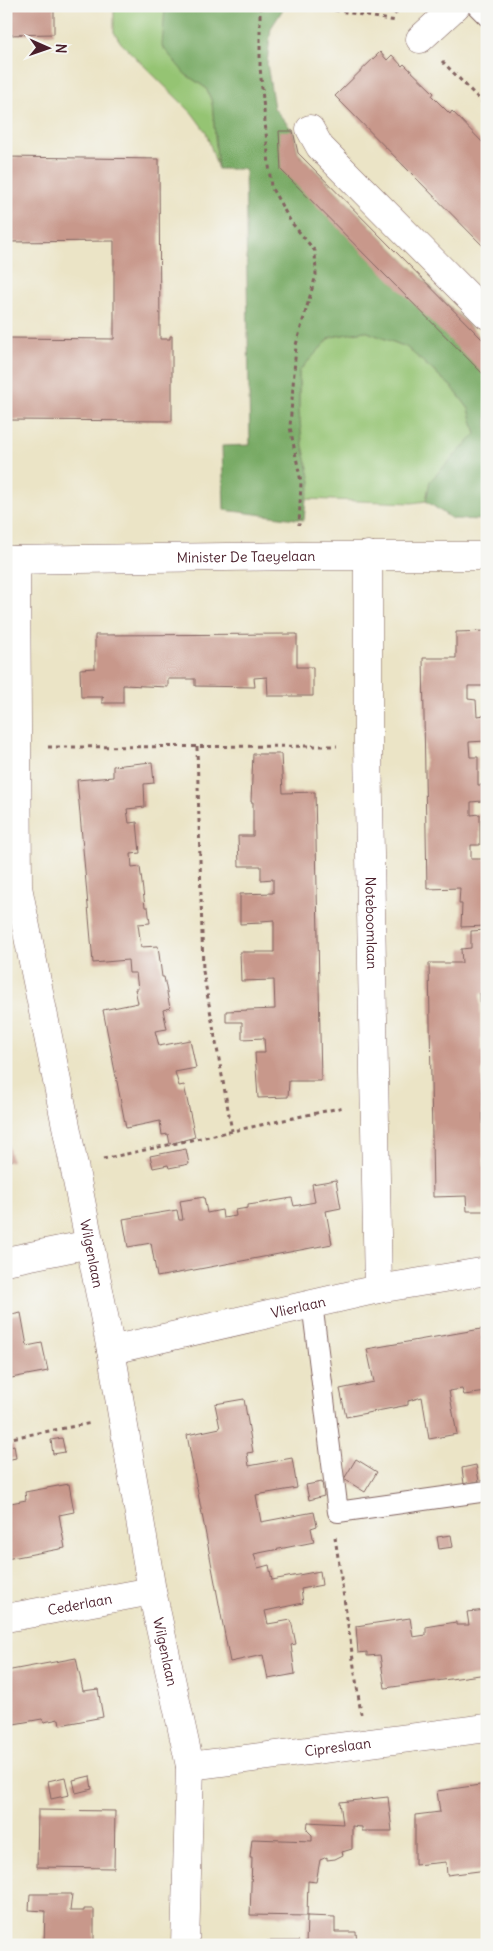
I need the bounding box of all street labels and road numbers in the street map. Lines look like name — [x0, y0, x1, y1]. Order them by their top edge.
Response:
street label: Minister De Taeyelaan — [177, 547, 315, 567]
street label: Noteboomlaan — [361, 877, 381, 969]
street label: Wilgenlaan — [76, 1218, 107, 1290]
street label: Vlierlaan — [269, 1292, 327, 1322]
street label: Cederlaan — [46, 1590, 113, 1619]
street label: Wilgenlaan — [149, 1616, 181, 1688]
street label: Cipreslaan — [304, 1734, 372, 1760]

